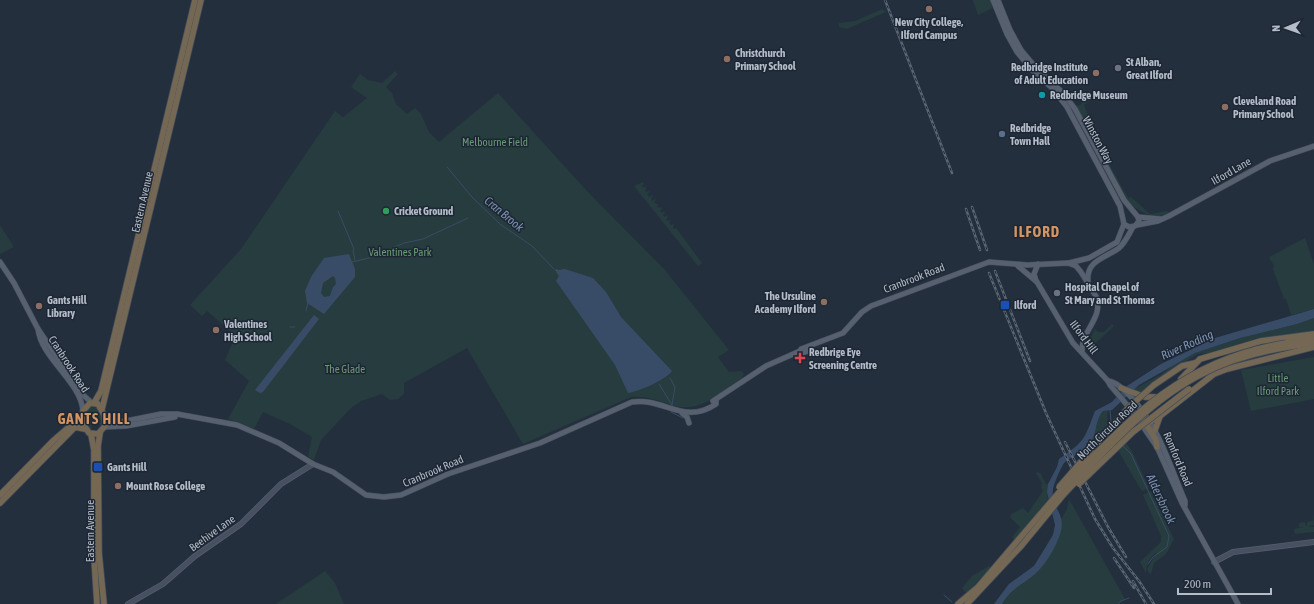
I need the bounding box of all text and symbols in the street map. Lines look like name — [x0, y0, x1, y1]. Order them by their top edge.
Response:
marker: New City College, Ilford Campus — [924, 4, 934, 14]
north arrow — [1266, 8, 1306, 48]
place label: New City College, Ilford Campus — [895, 16, 963, 41]
text: N — [1270, 25, 1282, 32]
place label: Christchurch Primary School — [735, 47, 797, 72]
marker: Christchurch Primary School — [722, 54, 732, 64]
place label: St Alban, Great Ilford — [1126, 56, 1172, 81]
place label: Redbridge Institute of Adult Education — [1011, 61, 1088, 86]
marker: St Alban, Great Ilford — [1113, 63, 1123, 73]
marker: Redbridge Institute of Adult Education — [1091, 68, 1101, 78]
place label: Redbridge Museum — [1050, 89, 1128, 101]
marker: Redbridge Museum — [1037, 90, 1047, 100]
place label: Cleveland Road Primary School — [1233, 95, 1296, 120]
marker: Cleveland Road Primary School — [1220, 102, 1230, 112]
street label: Winston Way — [1080, 114, 1116, 166]
place label: Redbridge Town Hall — [1010, 122, 1051, 147]
marker: Redbridge Town Hall — [997, 129, 1007, 139]
park label: Melbourne Field — [462, 136, 528, 148]
street label: Ilford Lane — [1209, 155, 1253, 187]
street label: Eastern Avenue — [129, 170, 155, 234]
water label: Cran Brook — [481, 194, 527, 235]
place label: Cricket Ground — [394, 205, 453, 217]
marker: Cricket Ground — [381, 206, 391, 216]
district label: ILFORD — [1014, 223, 1060, 240]
park label: Valentines Park — [368, 246, 432, 258]
street label: Cranbrook Road — [882, 261, 946, 295]
place label: Hospital Chapel of St Mary and St Thomas — [1065, 281, 1155, 306]
marker: Hospital Chapel of St Mary and St Thomas — [1052, 288, 1062, 298]
place label: The Ursuline Academy Ilford — [754, 290, 816, 315]
place label: Gants Hill Library — [47, 294, 88, 319]
marker: The Ursuline Academy Ilford — [819, 297, 829, 307]
marker: Ilford — [999, 299, 1011, 311]
place label: Ilford — [1014, 299, 1036, 311]
marker: Gants Hill Library — [34, 301, 44, 311]
place label: Valentines High School — [223, 318, 273, 343]
street label: Ilford Hill — [1068, 318, 1100, 356]
marker: Valentines High School — [211, 325, 221, 335]
water label: River Roding — [1159, 327, 1216, 363]
street label: Cranbrook Road — [46, 334, 92, 394]
place label: Redbrige Eye Screening Centre — [809, 346, 877, 371]
marker: Redbrige Eye Screening Centre — [794, 352, 806, 364]
park label: The Glade — [325, 363, 365, 375]
park label: Little Ilford Park — [1257, 372, 1299, 397]
street label: North Circular Road — [1075, 398, 1139, 462]
district label: GANTS HILL — [57, 410, 131, 427]
street label: Romford Road — [1161, 430, 1195, 488]
street label: Cranbrook Road — [401, 453, 465, 489]
marker: Gants Hill — [92, 461, 104, 473]
place label: Gants Hill — [107, 461, 148, 473]
water label: Aldersbrook — [1143, 471, 1179, 527]
place label: Mount Rose College — [126, 480, 205, 492]
marker: Mount Rose College — [113, 481, 123, 491]
street label: Eastern Avenue — [84, 500, 96, 562]
street label: Beehive Lane — [187, 512, 237, 554]
scale bar — [1178, 570, 1271, 596]
text: 200 m — [1184, 577, 1211, 591]

